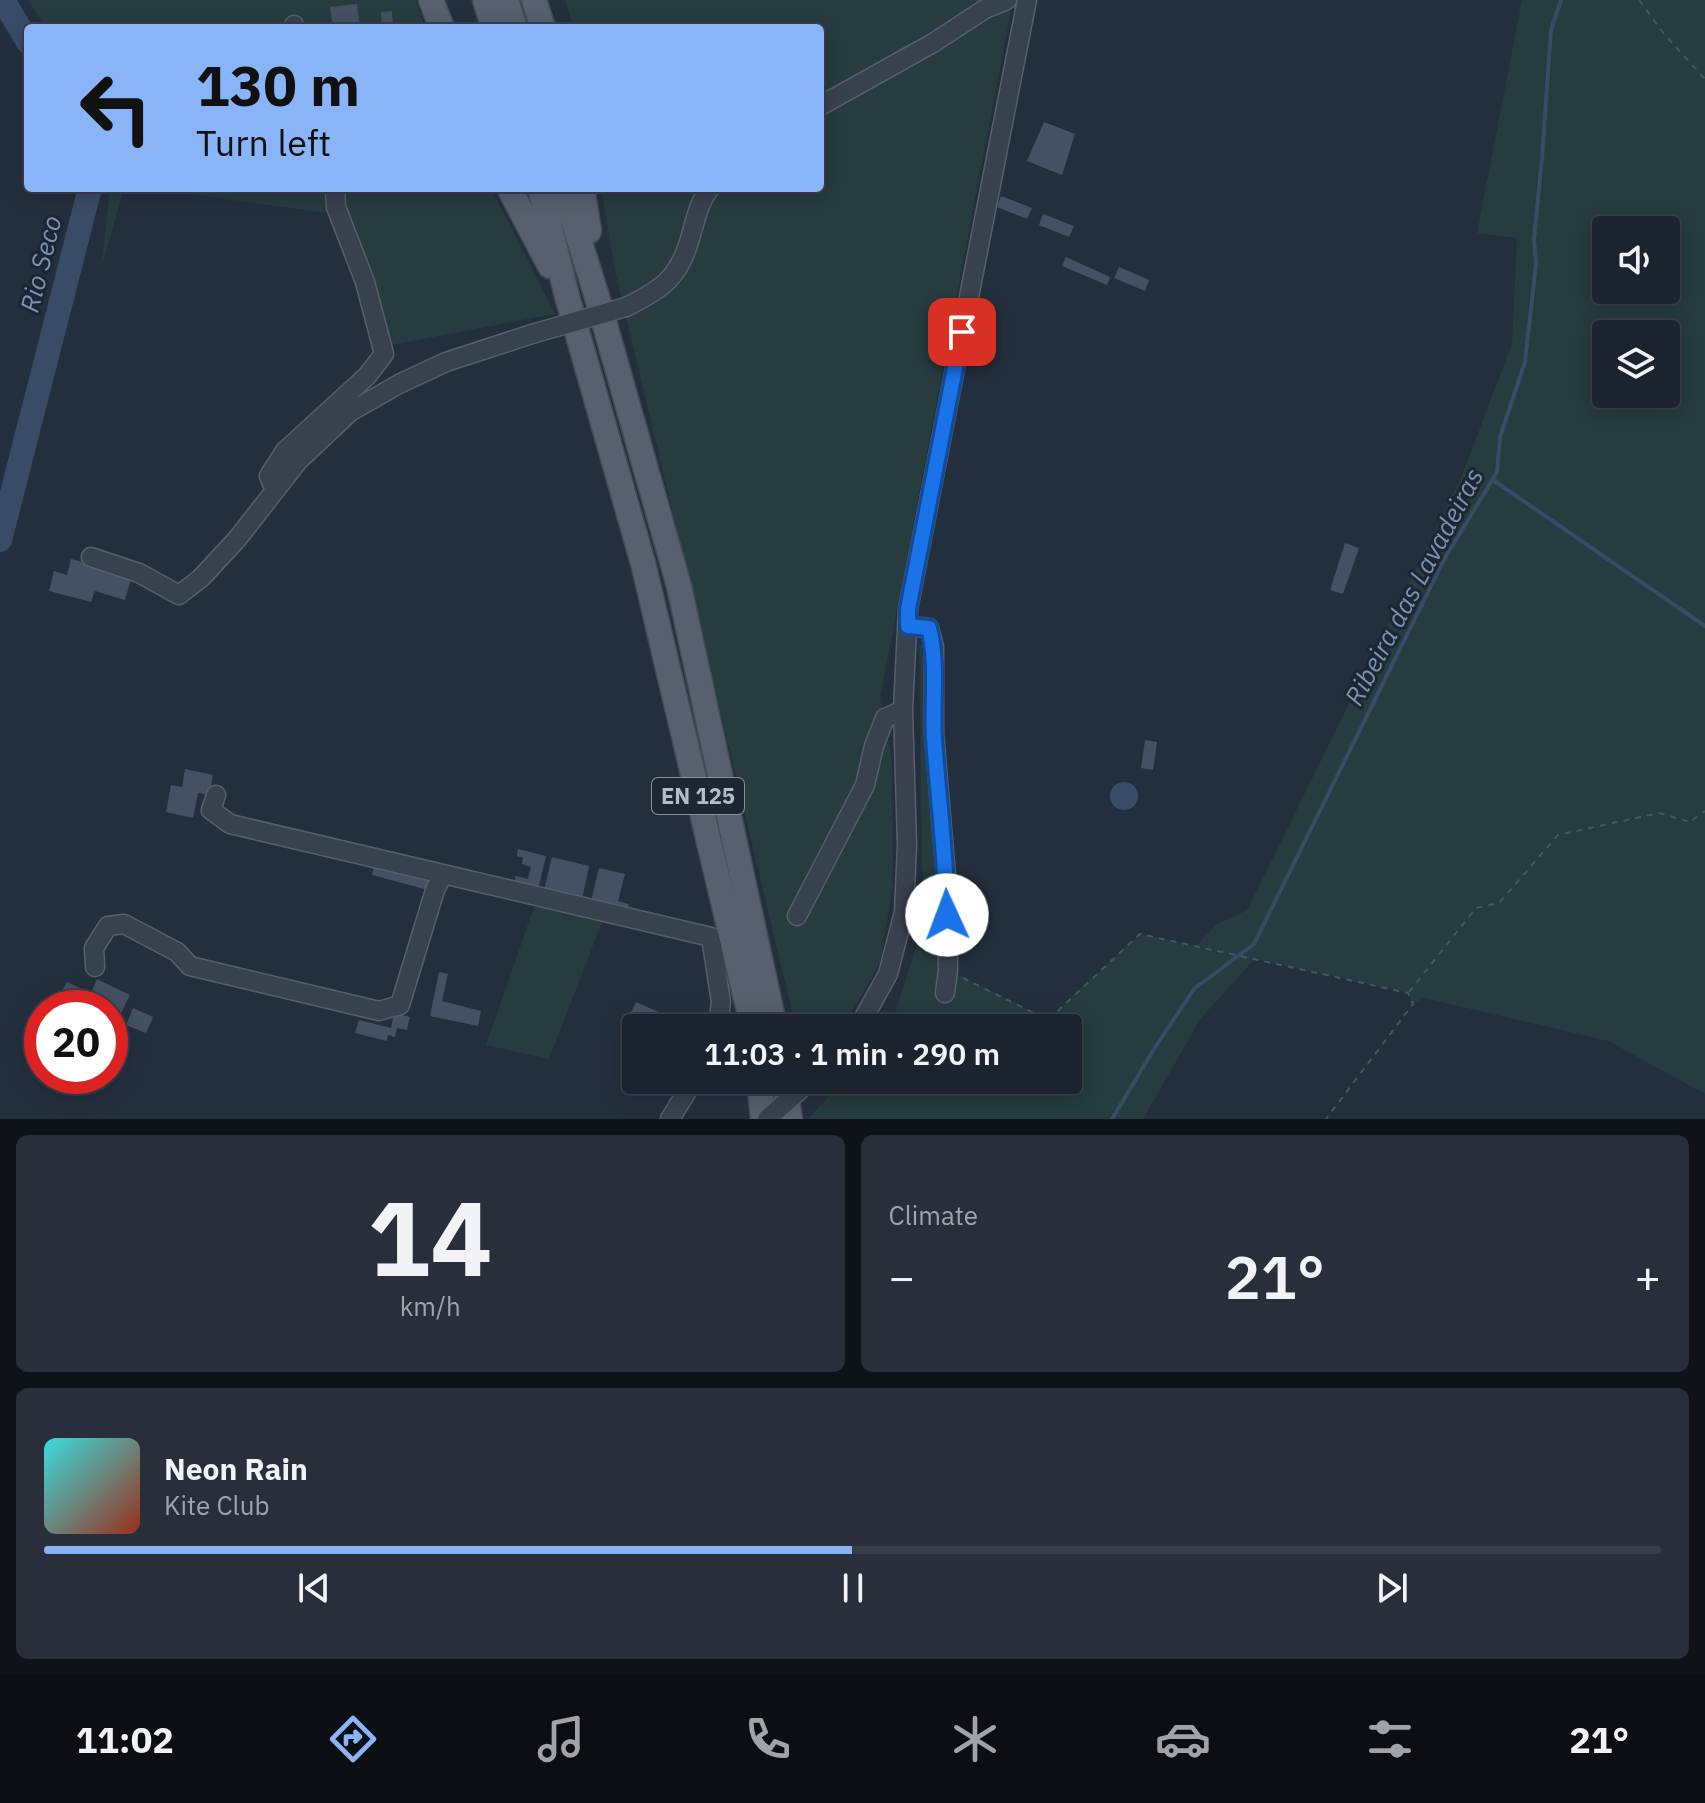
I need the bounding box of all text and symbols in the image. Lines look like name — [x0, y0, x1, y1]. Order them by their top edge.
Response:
text: 130 m — [196, 49, 360, 121]
icon: left — [64, 56, 168, 160]
text: Turn left — [196, 119, 331, 166]
water label: Rio Seco — [12, 212, 68, 316]
map controls — [1592, 216, 1680, 408]
button: sound — [1592, 216, 1680, 304]
pin — [928, 298, 996, 366]
icon: arrive — [940, 310, 984, 354]
button: layers — [1592, 320, 1680, 408]
water label: Ribeira das Lavadeiras — [1336, 462, 1490, 711]
road number: EN 125 — [652, 778, 744, 814]
position arrow — [905, 873, 989, 957]
speed limit sign: 20 — [24, 990, 128, 1094]
text: 11:03 · 1 min · 290 m — [704, 1034, 1000, 1073]
text: 14 — [368, 1169, 493, 1305]
text: Climate — [889, 1198, 978, 1232]
text: 21° — [1225, 1237, 1325, 1316]
text: − — [889, 1248, 915, 1305]
text: + — [1635, 1248, 1661, 1305]
text: km/h — [400, 1289, 461, 1323]
text: Neon Rain — [164, 1449, 308, 1488]
text: Kite Club — [164, 1488, 269, 1522]
icon: previous — [292, 1566, 336, 1610]
icon: pause — [831, 1566, 875, 1610]
icon: next — [1370, 1566, 1414, 1610]
icon: directions — [325, 1711, 381, 1767]
icon: music — [533, 1711, 589, 1767]
icon: phone — [740, 1711, 796, 1767]
icon: climate — [947, 1711, 1003, 1767]
icon: car — [1155, 1711, 1211, 1767]
icon: filters — [1362, 1711, 1418, 1767]
text: 11:02 — [76, 1716, 174, 1763]
text: 21° — [1569, 1716, 1629, 1763]

